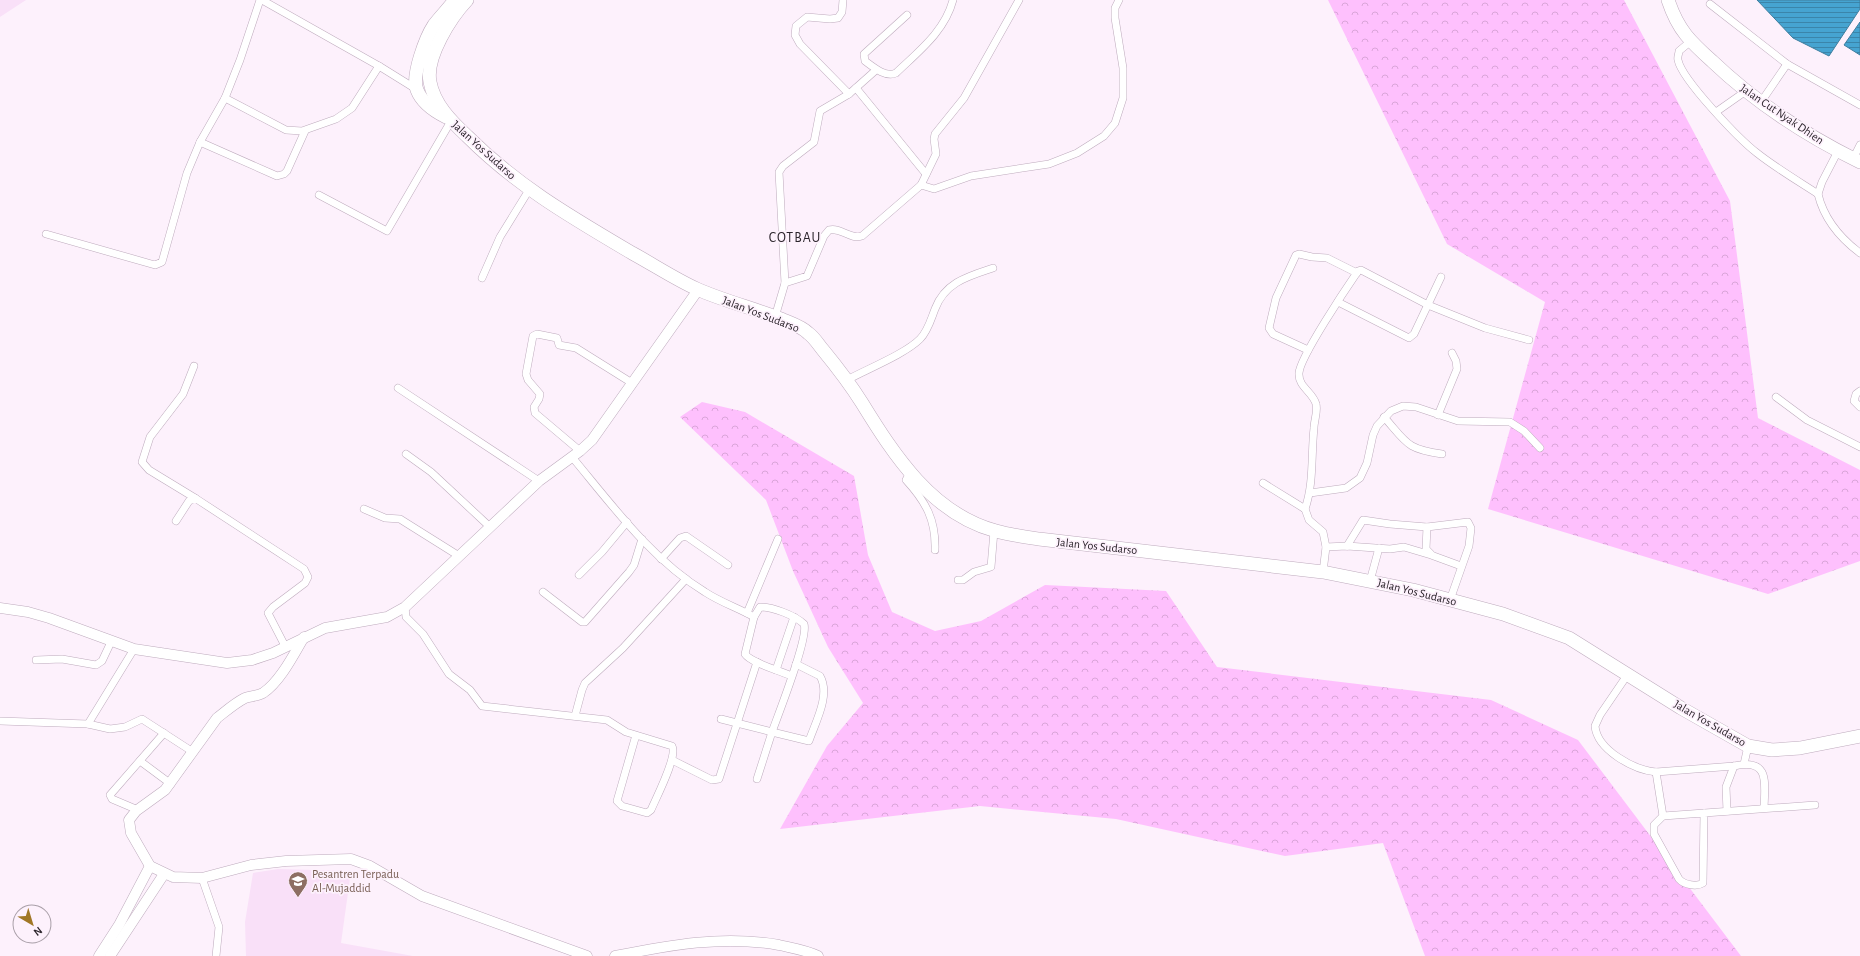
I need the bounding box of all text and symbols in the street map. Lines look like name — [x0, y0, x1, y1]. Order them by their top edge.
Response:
street label: Jalan Cut Nyak Dhien — [1737, 82, 1826, 147]
street label: Jalan Yos Sudarso — [450, 118, 518, 182]
district label: COTBAU — [769, 231, 821, 245]
street label: Jalan Yos Sudarso — [721, 294, 801, 334]
street label: Jalan Yos Sudarso — [1056, 536, 1138, 556]
street label: Jalan Yos Sudarso — [1376, 576, 1458, 608]
street label: Jalan Yos Sudarso — [1672, 698, 1748, 749]
place label: Pesantren Terpadu Al-Mujaddid — [312, 868, 399, 895]
school or university icon: Pesantren Terpadu Al-Mujaddid — [287, 870, 309, 898]
north arrow — [12, 904, 52, 944]
text: N — [31, 925, 44, 938]

